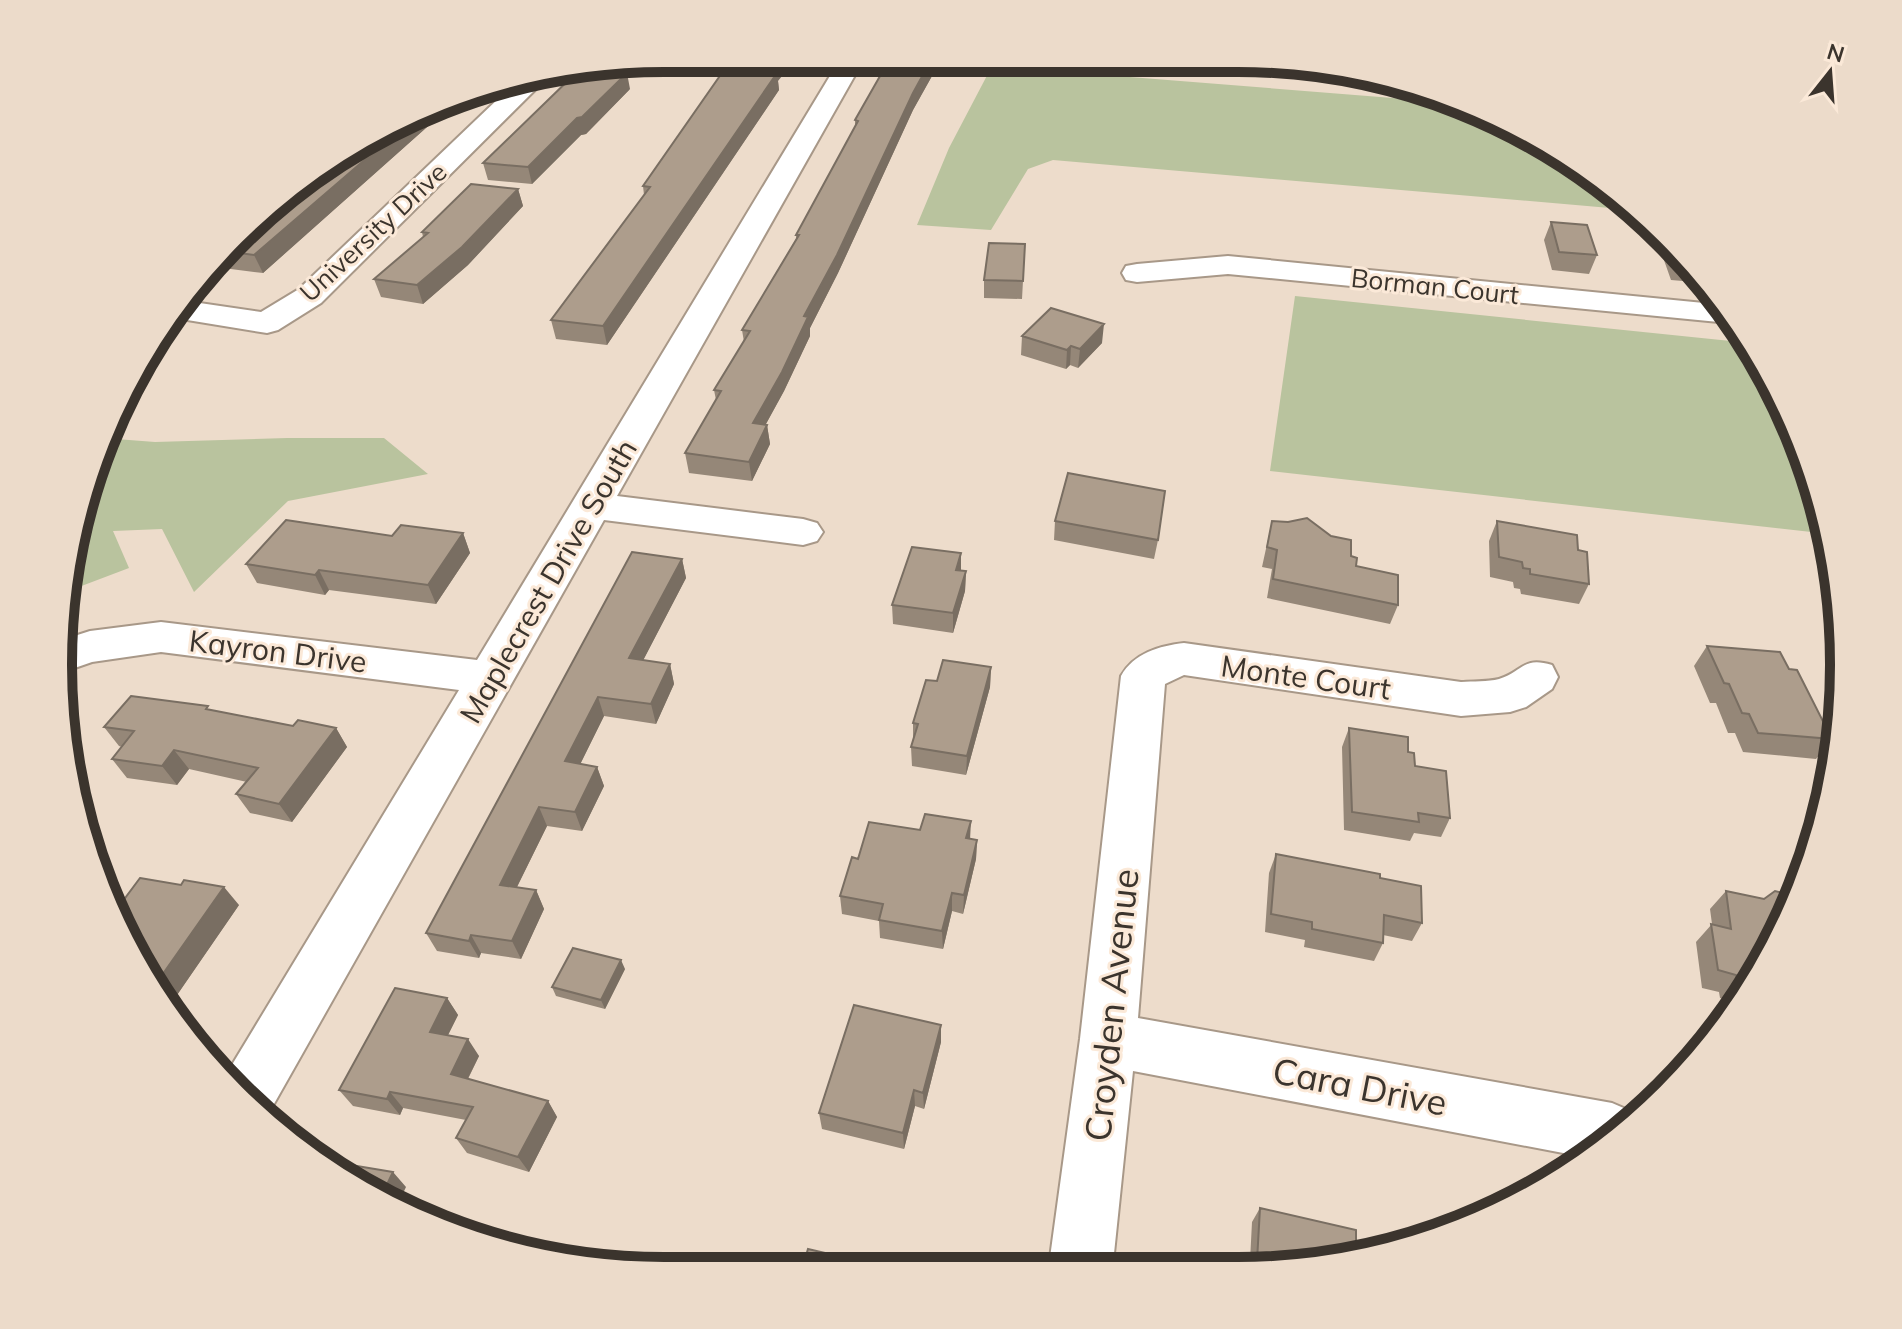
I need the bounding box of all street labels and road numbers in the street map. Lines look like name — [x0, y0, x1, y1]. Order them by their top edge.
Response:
street label: University Drive — [293, 155, 453, 309]
street label: Borman Court — [1350, 261, 1520, 311]
street label: Maplecrest Drive South — [451, 432, 645, 730]
street label: Kayron Drive — [187, 621, 369, 681]
street label: Monte Court — [1219, 646, 1393, 708]
street label: Croyden Avenue — [1074, 867, 1148, 1143]
street label: Cara Drive — [1269, 1047, 1451, 1125]

